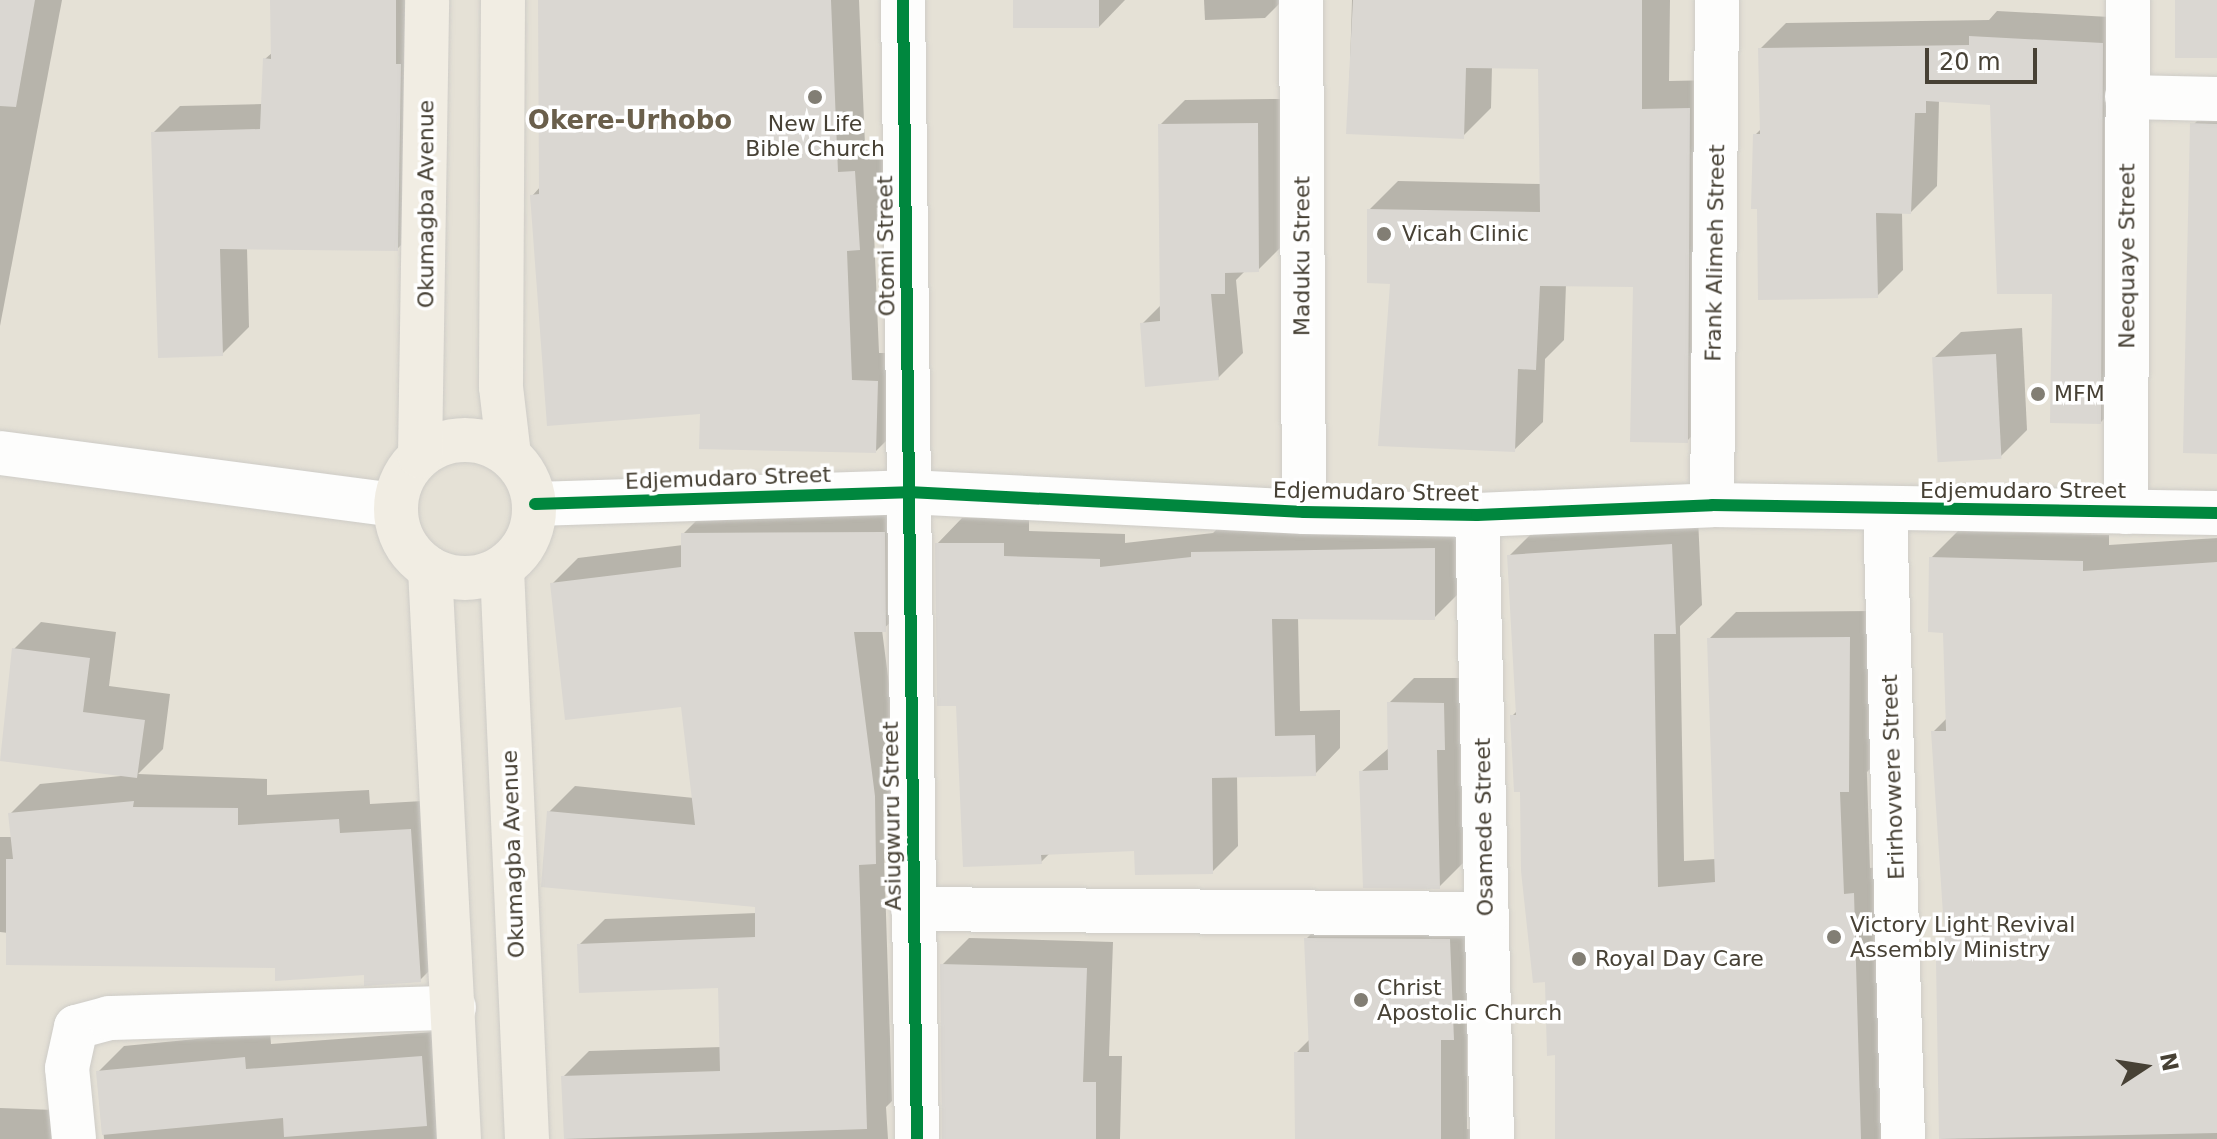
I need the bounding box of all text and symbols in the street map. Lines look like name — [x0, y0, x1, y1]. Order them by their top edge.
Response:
scale bar — [1929, 32, 2041, 82]
text: 20 m — [1939, 48, 2001, 76]
marker: New Life Bible Church — [806, 88, 824, 106]
street label: Okumagba Avenue — [413, 100, 439, 308]
district label: Okere-Urhobo — [528, 105, 732, 137]
place label: New Life Bible Church — [745, 110, 885, 162]
street label: Frank Alimeh Street — [1700, 144, 1730, 362]
street label: Neequaye Street — [2114, 163, 2140, 349]
street label: Otomi Street — [872, 175, 900, 317]
street label: Maduku Street — [1289, 176, 1315, 336]
place label: Vicah Clinic — [1402, 221, 1529, 247]
marker: Vicah Clinic — [1373, 223, 1395, 245]
place label: MFM — [2054, 381, 2105, 407]
marker: MFM — [2029, 385, 2047, 403]
street label: Edjemudaro Street — [625, 461, 831, 495]
street label: Edjemudaro Street — [1273, 477, 1479, 507]
street label: Edjemudaro Street — [1920, 478, 2126, 504]
street label: Erirhovwere Street — [1876, 674, 1910, 880]
street label: Asiugwuru Street — [877, 721, 907, 911]
street label: Osamede Street — [1469, 737, 1499, 917]
street label: Okumagba Avenue — [496, 749, 530, 959]
place label: Victory Light Revival Assembly Ministry — [1850, 911, 2075, 962]
marker: Victory Light Revival Assembly Ministry — [1825, 928, 1843, 946]
place label: Royal Day Care — [1595, 946, 1764, 972]
marker: Royal Day Care — [1570, 950, 1588, 968]
place label: Christ Apostolic Church — [1377, 974, 1562, 1026]
marker: Christ Apostolic Church — [1352, 991, 1370, 1009]
north arrow — [2105, 1027, 2185, 1107]
text: N — [2155, 1050, 2183, 1074]

